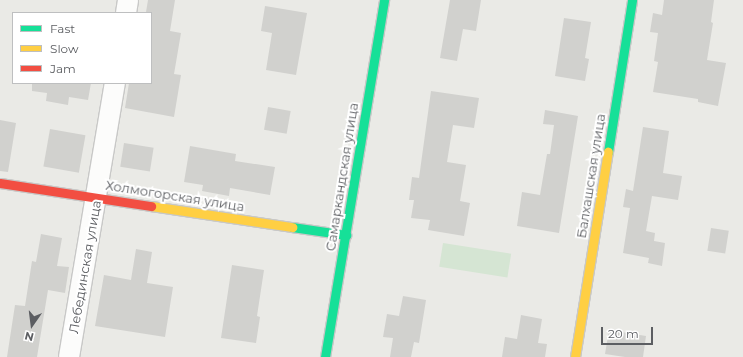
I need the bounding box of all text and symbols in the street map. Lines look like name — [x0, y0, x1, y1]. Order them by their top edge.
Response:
legend — [12, 12, 152, 84]
text: Fast — [50, 21, 75, 36]
text: Slow — [50, 41, 79, 56]
text: Jam — [50, 61, 76, 76]
street label: Самаркандская улица — [323, 102, 361, 252]
street label: Балхашская улица — [573, 113, 609, 239]
street label: Холмогорская улица — [105, 177, 245, 215]
street label: Лебединская улица — [66, 199, 104, 335]
north arrow — [12, 305, 52, 345]
scale bar — [603, 319, 655, 345]
text: 20 m — [608, 326, 639, 341]
text: N — [23, 329, 35, 345]

